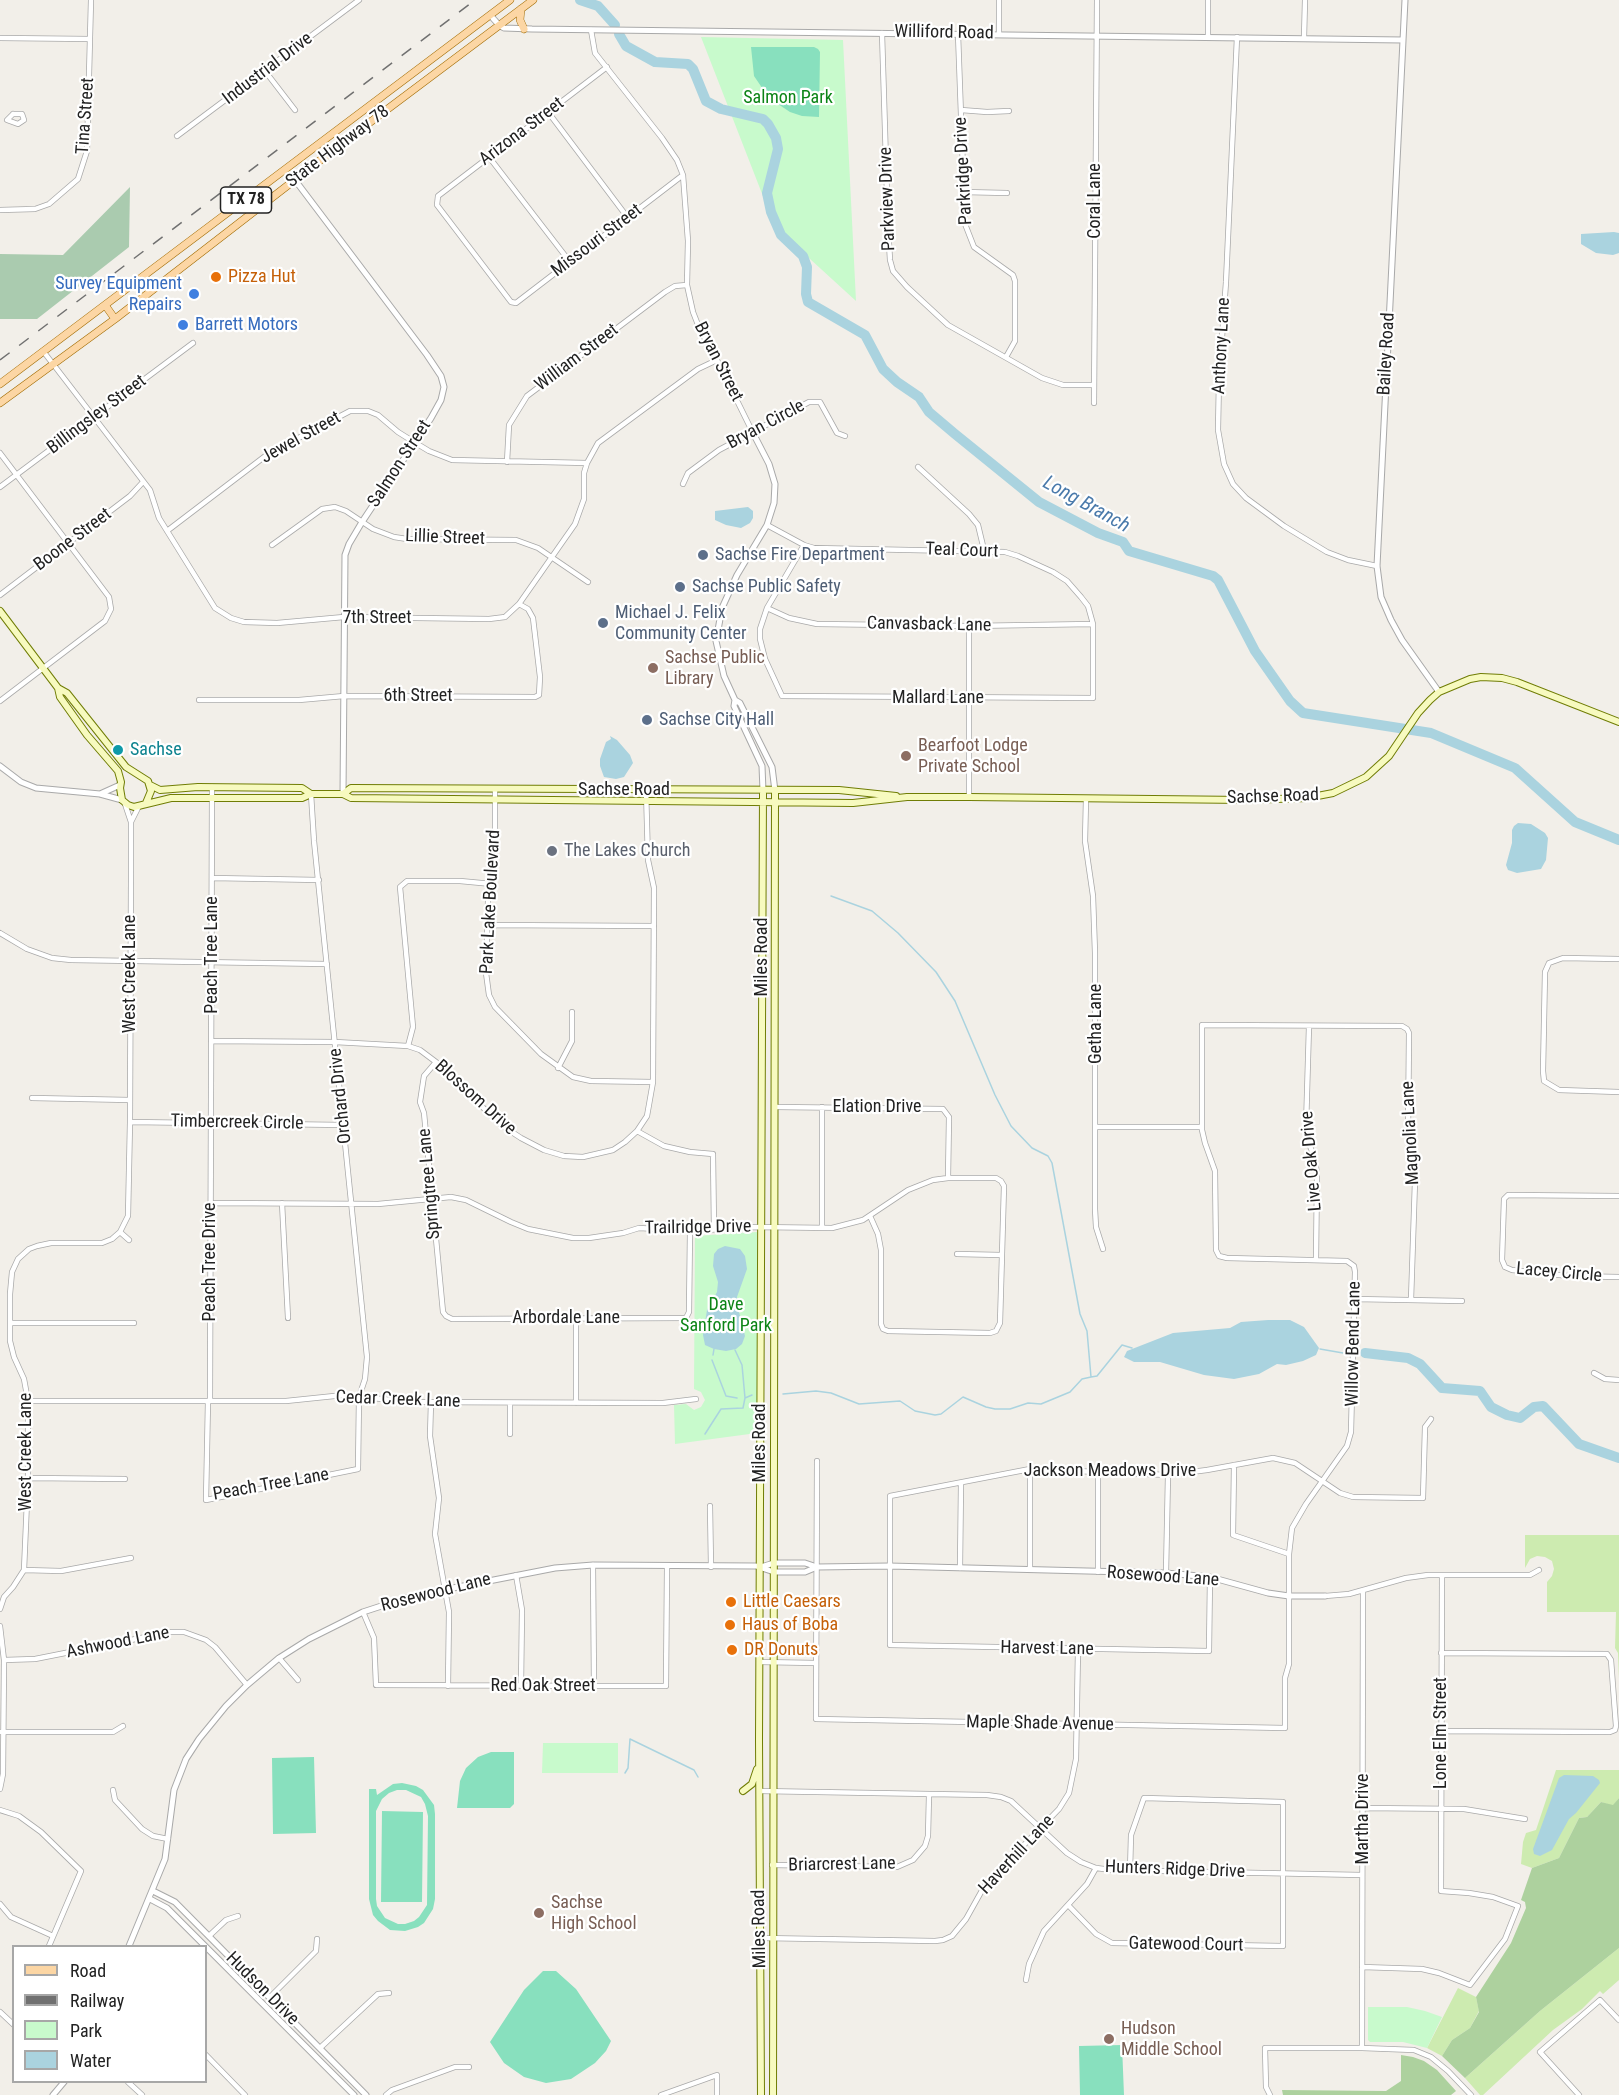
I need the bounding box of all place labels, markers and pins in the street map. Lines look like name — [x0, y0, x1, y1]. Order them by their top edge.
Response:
place label: Pizza Hut — [228, 266, 296, 288]
marker: Pizza Hut — [209, 270, 223, 284]
place label: Survey Equipment Repairs — [55, 273, 182, 316]
marker: Survey Equipment Repairs — [187, 287, 201, 301]
place label: Barrett Motors — [195, 314, 298, 336]
marker: Barrett Motors — [176, 318, 190, 332]
place label: Sachse Fire Department — [715, 544, 885, 566]
marker: Sachse Fire Department — [696, 548, 710, 562]
place label: Sachse Public Safety — [692, 576, 841, 598]
marker: Sachse Public Safety — [673, 580, 687, 594]
place label: Michael J. Felix Community Center — [615, 602, 746, 644]
marker: Michael J. Felix Community Center — [596, 616, 610, 630]
place label: Sachse Public Library — [665, 647, 765, 690]
marker: Sachse Public Library — [646, 661, 660, 675]
place label: Sachse City Hall — [659, 709, 774, 731]
marker: Sachse City Hall — [640, 713, 654, 727]
place label: Bearfoot Lodge Private School — [918, 735, 1028, 777]
place label: Sachse — [130, 739, 182, 761]
marker: Sachse — [111, 743, 125, 757]
marker: Bearfoot Lodge Private School — [899, 749, 913, 763]
place label: The Lakes Church — [564, 840, 690, 862]
marker: The Lakes Church — [545, 844, 559, 858]
place label: Little Caesars — [743, 1591, 841, 1613]
marker: Little Caesars — [724, 1595, 738, 1609]
place label: Haus of Boba — [742, 1614, 838, 1636]
marker: Haus of Boba — [723, 1618, 737, 1632]
place label: DR Donuts — [744, 1639, 818, 1661]
marker: DR Donuts — [725, 1643, 739, 1657]
place label: Sachse High School — [551, 1892, 637, 1934]
marker: Sachse High School — [532, 1906, 546, 1920]
place label: Hudson Middle School — [1121, 2018, 1222, 2060]
marker: Hudson Middle School — [1102, 2032, 1116, 2046]

